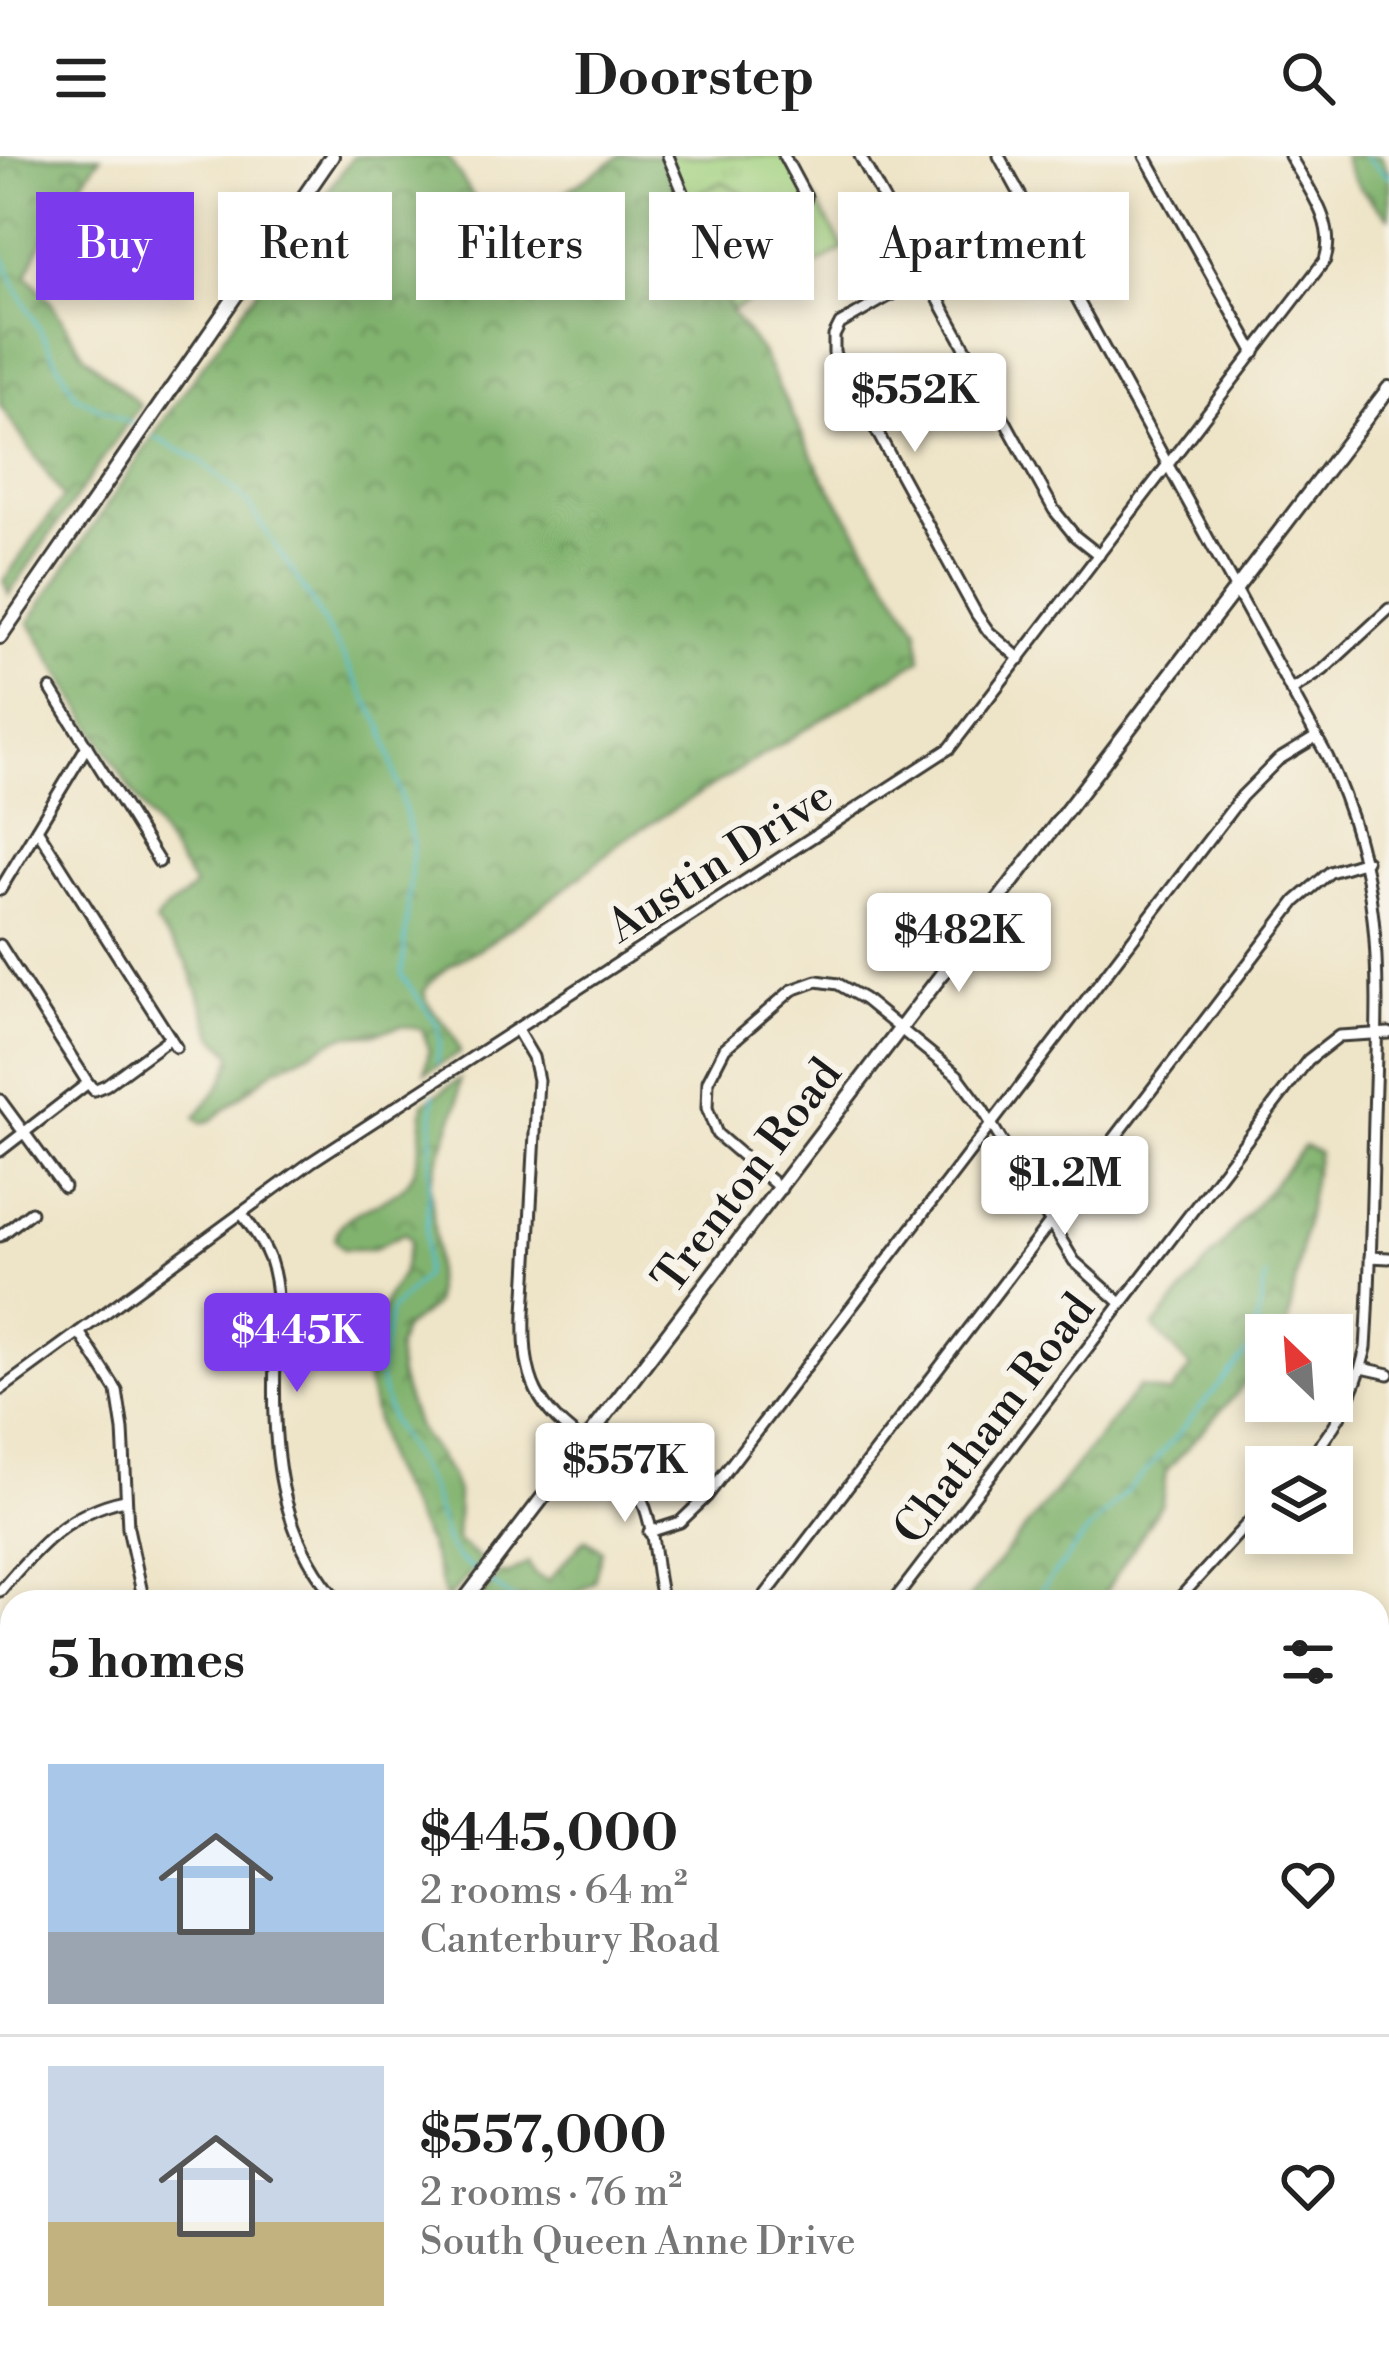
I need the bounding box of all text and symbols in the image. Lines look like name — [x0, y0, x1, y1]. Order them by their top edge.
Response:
text: Doorstep — [574, 44, 815, 112]
icon: menu — [48, 45, 114, 111]
icon: search — [1275, 45, 1341, 111]
chip: Buy — [36, 192, 194, 300]
chip: Rent — [218, 192, 392, 300]
chip: Filters — [416, 192, 625, 300]
chip: New — [649, 192, 814, 300]
chip: Apartment — [838, 192, 1129, 300]
pin: $552K — [831, 353, 999, 455]
text: $552K — [851, 367, 979, 416]
street label: Austin Drive — [596, 768, 844, 957]
pin: $482K — [875, 893, 1043, 995]
text: $482K — [894, 907, 1024, 956]
street label: Trenton Road — [641, 1047, 855, 1305]
pin: $1.2M — [981, 1136, 1149, 1238]
text: $1.2M — [1008, 1150, 1122, 1199]
street label: Chatham Road — [882, 1282, 1108, 1556]
pin: $445K — [213, 1293, 381, 1395]
text: $445K — [231, 1307, 363, 1356]
north arrow — [1245, 1314, 1353, 1422]
map controls — [1245, 1314, 1353, 1554]
pin: $557K — [541, 1423, 709, 1525]
text: $557K — [563, 1437, 687, 1486]
button: layers — [1245, 1446, 1353, 1554]
icon: filters — [1275, 1629, 1341, 1695]
text: 5 homes — [48, 1630, 245, 1694]
text: $445,000 — [420, 1803, 678, 1867]
icon: home — [144, 1812, 288, 1956]
icon: heart — [1275, 1851, 1341, 1917]
text: 2 rooms · 64 m² — [420, 1867, 688, 1916]
text: Canterbury Road — [420, 1916, 720, 1965]
text: $557,000 — [420, 2105, 666, 2169]
icon: home — [144, 2114, 288, 2258]
icon: heart — [1275, 2153, 1341, 2219]
text: 2 rooms · 76 m² — [420, 2169, 682, 2218]
text: South Queen Anne Drive — [420, 2218, 856, 2267]

